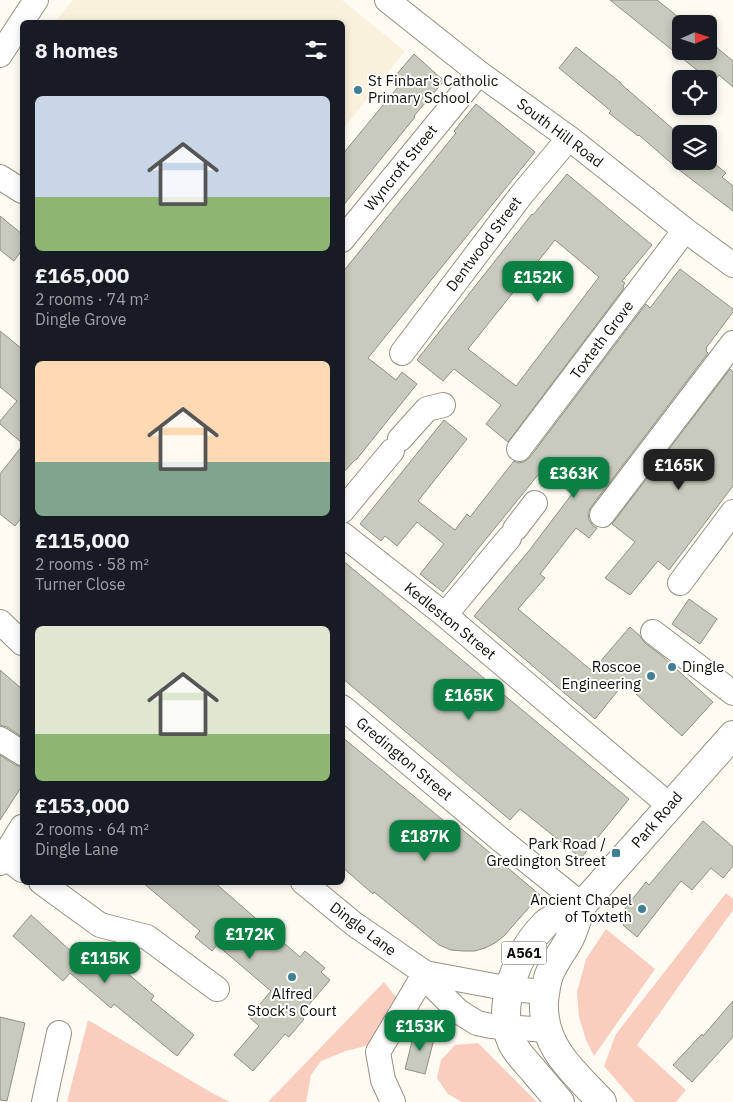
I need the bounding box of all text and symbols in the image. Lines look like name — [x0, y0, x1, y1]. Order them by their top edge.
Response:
north arrow — [672, 15, 718, 60]
map controls — [672, 15, 717, 170]
text: 8 homes — [35, 36, 118, 64]
icon: filters — [302, 36, 330, 64]
button: locate — [672, 70, 717, 115]
place label: St Finbar's Catholic Primary School — [368, 71, 499, 107]
marker: St Finbar's Catholic Primary School — [352, 84, 364, 96]
street label: South Hill Road — [513, 94, 607, 171]
street label: Wyncroft Street — [360, 121, 441, 215]
button: layers — [672, 125, 717, 170]
icon: home — [138, 129, 228, 219]
street label: Dentwood Street — [442, 193, 525, 295]
pin: £152K — [503, 260, 573, 303]
text: £165,000 — [35, 261, 129, 289]
text: £152K — [513, 267, 563, 287]
text: 2 rooms · 74 m² — [35, 289, 149, 309]
street label: Toxteth Grove — [566, 297, 637, 383]
text: Dingle Grove — [35, 309, 126, 329]
icon: home — [138, 394, 228, 484]
pin: £165K — [644, 448, 714, 491]
text: £165K — [654, 455, 704, 475]
pin: £363K — [539, 456, 609, 499]
text: £363K — [549, 463, 599, 483]
text: £115,000 — [35, 526, 129, 554]
text: 2 rooms · 58 m² — [35, 554, 149, 574]
text: Turner Close — [35, 574, 126, 594]
street label: Kedleston Street — [401, 578, 500, 663]
place label: Roscoe Engineering — [561, 657, 641, 693]
place label: Dingle — [682, 657, 725, 676]
icon: home — [138, 659, 228, 749]
marker: Dingle — [666, 661, 678, 673]
marker: Roscoe Engineering — [645, 670, 657, 682]
pin: £165K — [434, 678, 504, 721]
text: £165K — [444, 685, 494, 705]
street label: Gredington Street — [352, 713, 456, 804]
street label: Park Road — [627, 788, 686, 852]
text: £153,000 — [35, 791, 129, 819]
text: 2 rooms · 64 m² — [35, 819, 149, 839]
pin: £187K — [390, 820, 460, 862]
text: £187K — [400, 826, 450, 846]
place label: Park Road / Gredington Street — [486, 834, 606, 870]
text: Dingle Lane — [35, 839, 119, 859]
marker: Park Road / Gredington Street — [610, 847, 622, 859]
place label: Ancient Chapel of Toxteth — [530, 890, 632, 926]
street label: Dingle Lane — [326, 897, 400, 960]
marker: Ancient Chapel of Toxteth — [636, 903, 648, 915]
pin: £172K — [215, 918, 285, 960]
text: £172K — [225, 924, 275, 944]
road number: A561 — [502, 941, 546, 964]
pin: £115K — [70, 942, 140, 984]
text: £115K — [80, 948, 130, 968]
marker: Alfred Stock's Court — [286, 971, 298, 983]
place label: Alfred Stock's Court — [247, 984, 337, 1020]
pin: £153K — [385, 1010, 455, 1052]
text: £153K — [395, 1016, 445, 1036]

